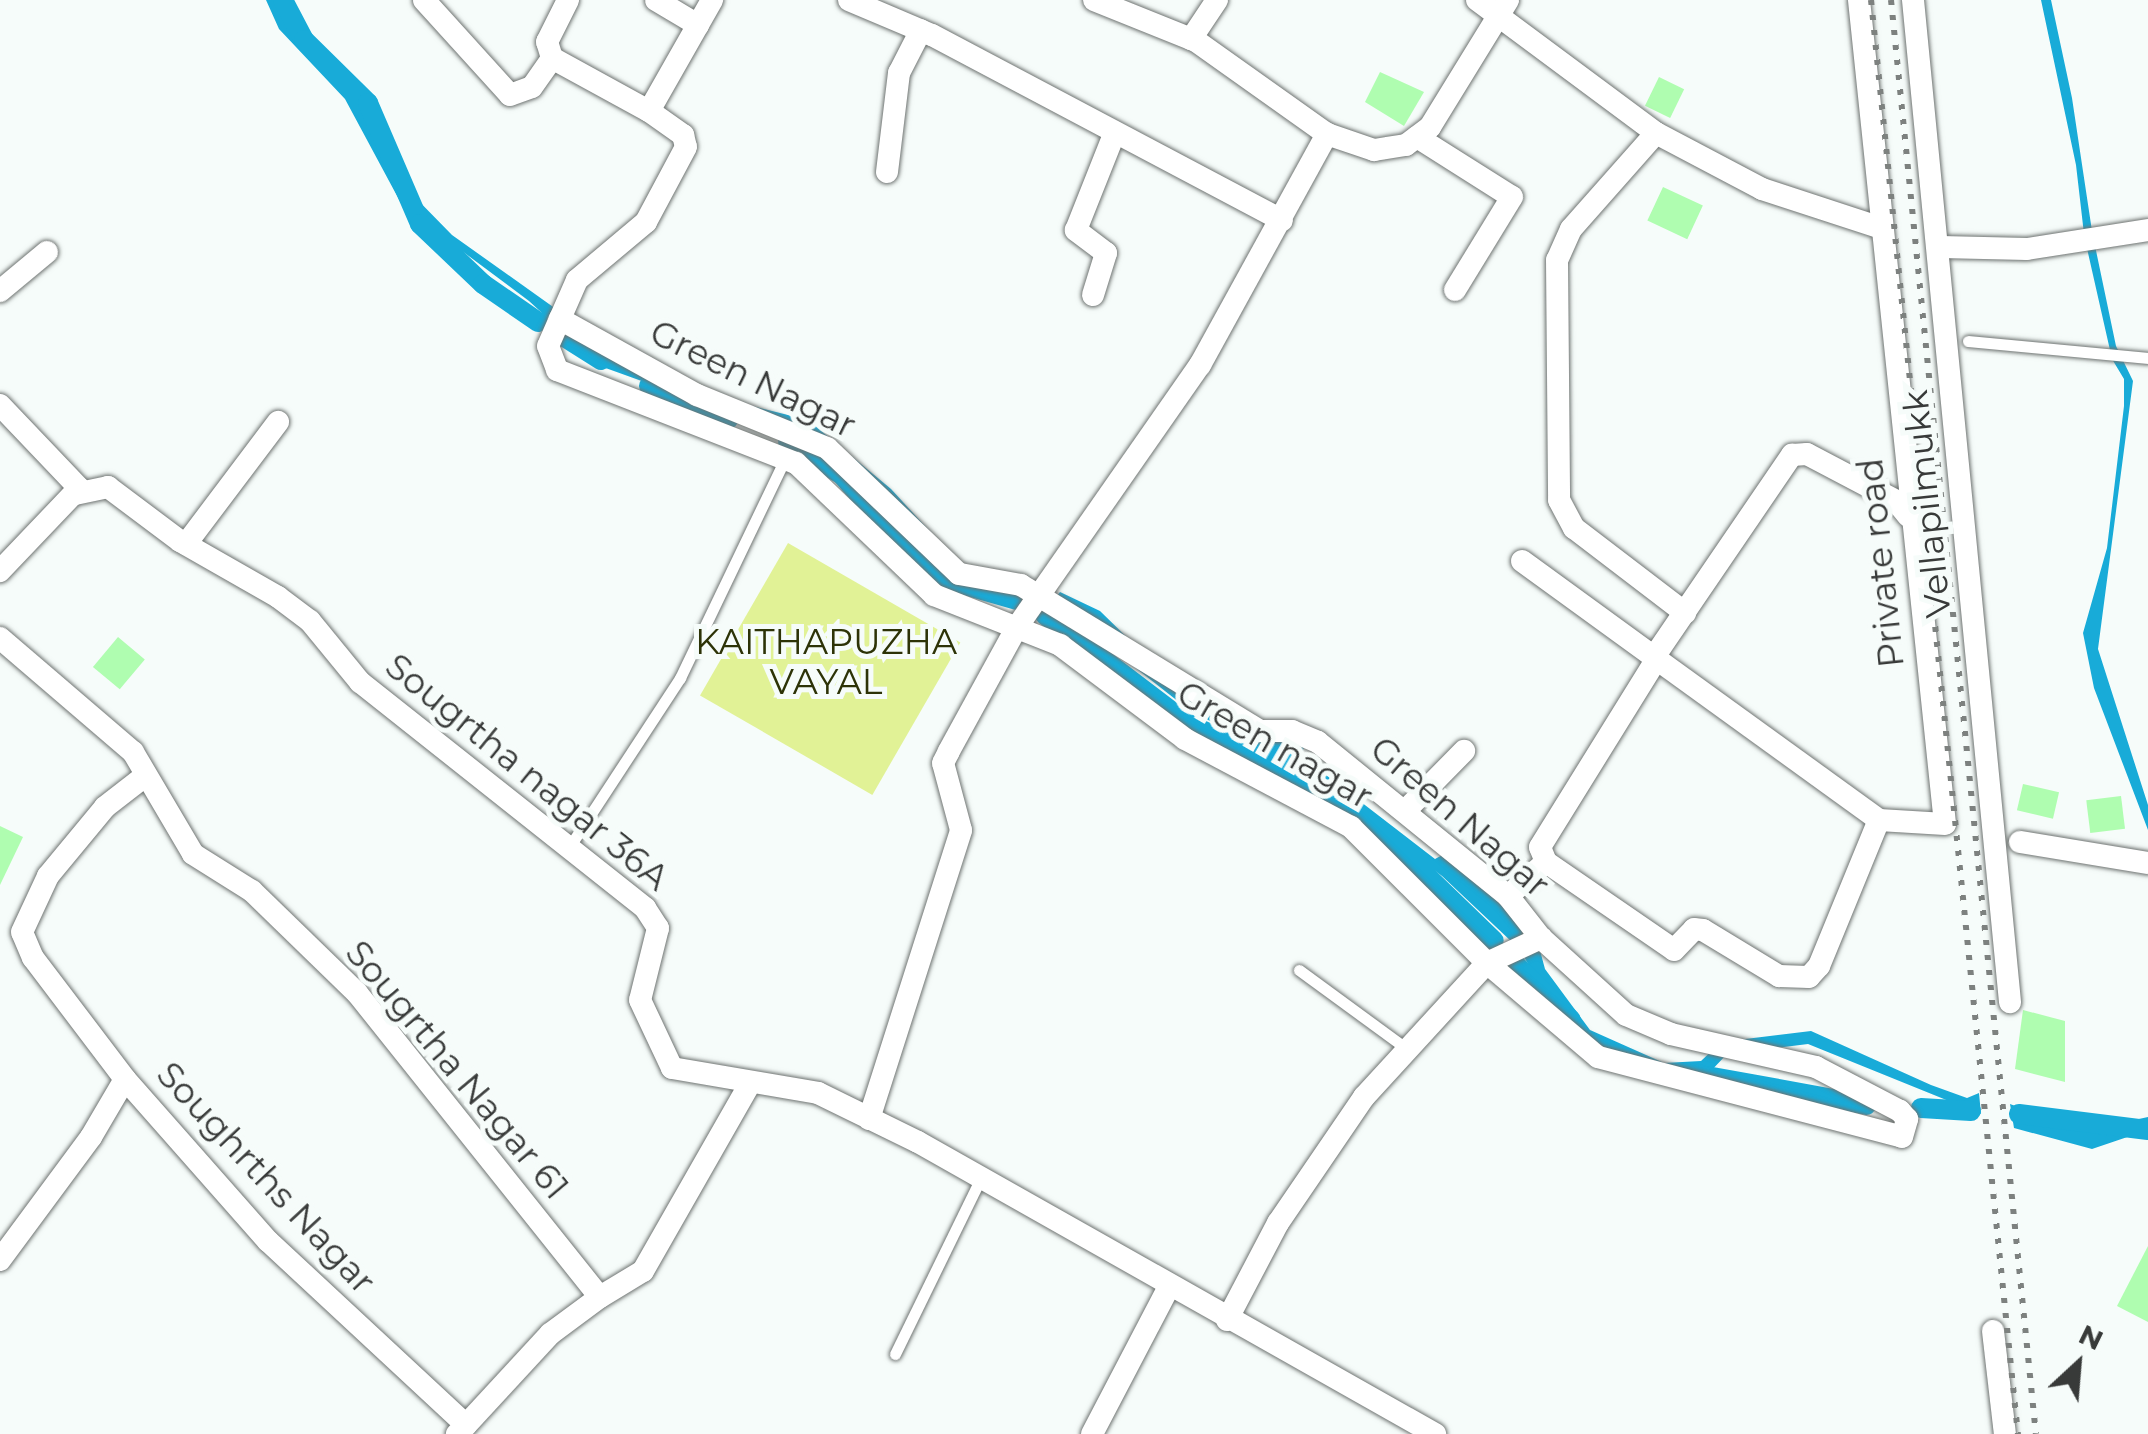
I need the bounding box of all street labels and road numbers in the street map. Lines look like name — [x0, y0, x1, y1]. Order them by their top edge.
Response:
street label: Green Nagar — [643, 311, 863, 447]
street label: Vellapilmukk — [1894, 388, 1960, 620]
street label: Private road — [1849, 456, 1913, 670]
street label: Sougrtha nagar 36A — [377, 645, 677, 899]
street label: Green nagar — [1170, 672, 1380, 818]
street label: Green Nagar — [1362, 728, 1558, 906]
street label: Sougrtha Nagar 61 — [337, 932, 577, 1208]
street label: Soughrths Nagar — [148, 1054, 384, 1302]

